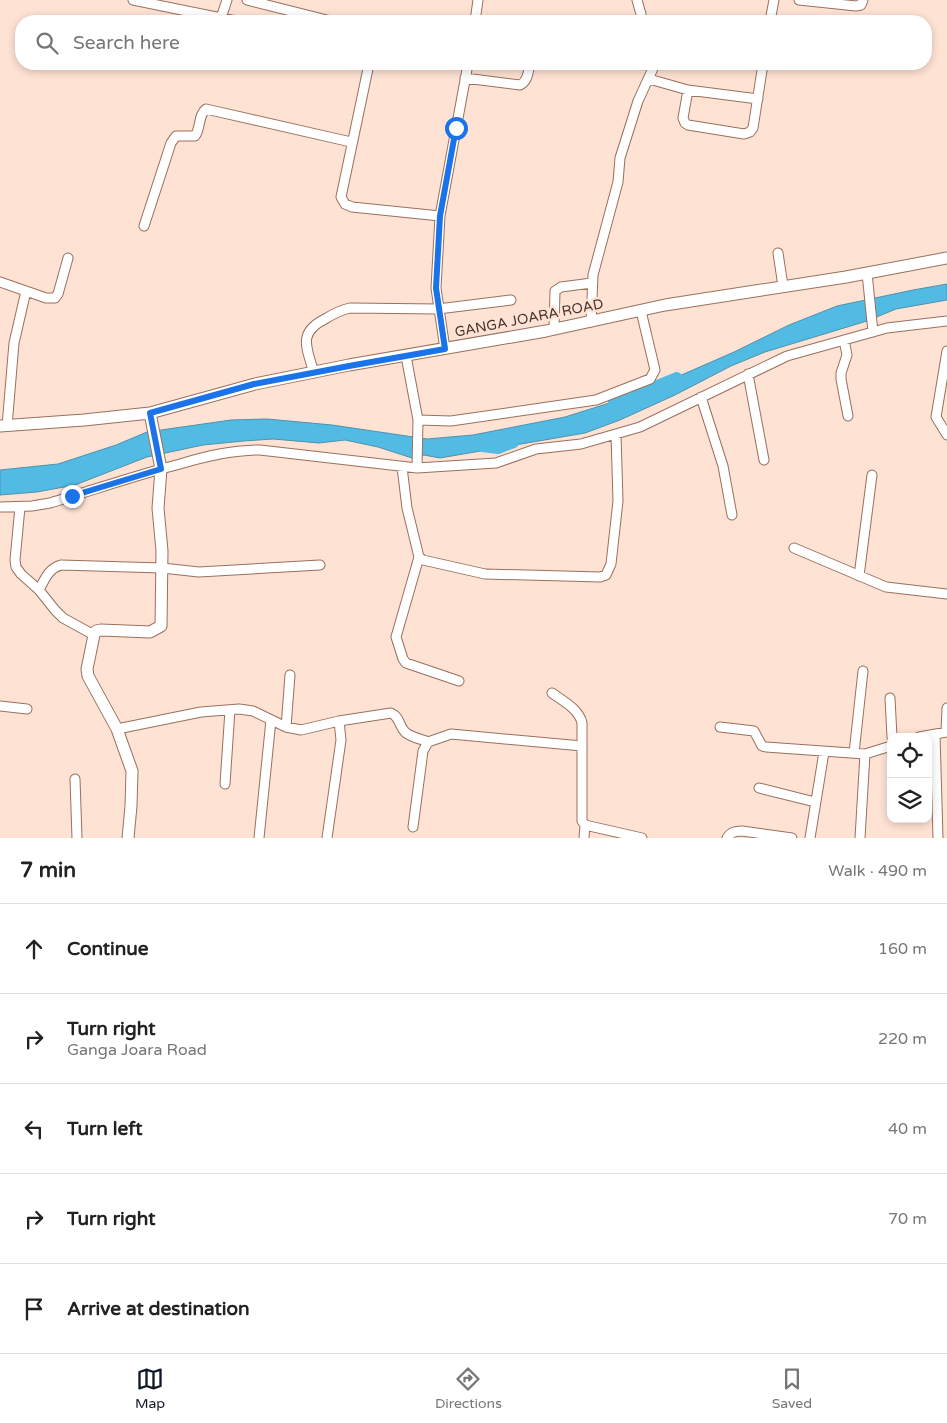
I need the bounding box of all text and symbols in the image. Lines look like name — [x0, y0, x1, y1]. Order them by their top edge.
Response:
search box — [15, 15, 932, 70]
icon: search — [33, 29, 61, 57]
text: Search here — [73, 32, 180, 54]
route start — [445, 117, 468, 140]
street label: GANGA JOARA ROAD — [453, 295, 605, 341]
route end — [61, 485, 84, 508]
map controls — [887, 733, 932, 823]
button: locate — [887, 733, 932, 778]
button: layers — [887, 778, 932, 823]
text: 7 min — [20, 858, 76, 883]
text: Walk · 490 m — [828, 861, 927, 881]
icon: ahead — [20, 935, 48, 963]
text: Continue — [67, 938, 149, 960]
text: 160 m — [878, 939, 927, 959]
text: Turn right — [67, 1018, 155, 1040]
icon: right — [20, 1025, 48, 1053]
text: 220 m — [878, 1029, 927, 1049]
text: Ganga Joara Road — [67, 1040, 207, 1060]
icon: left — [20, 1115, 48, 1143]
text: Turn left — [67, 1118, 143, 1140]
text: 40 m — [888, 1119, 927, 1139]
icon: right — [20, 1205, 48, 1233]
text: Turn right — [67, 1208, 155, 1230]
text: 70 m — [888, 1209, 927, 1229]
icon: arrive — [20, 1295, 48, 1323]
text: Arrive at destination — [67, 1298, 250, 1320]
tab: Map — [135, 1365, 165, 1412]
tab: Directions — [435, 1365, 502, 1412]
tab: Saved — [772, 1365, 812, 1412]

